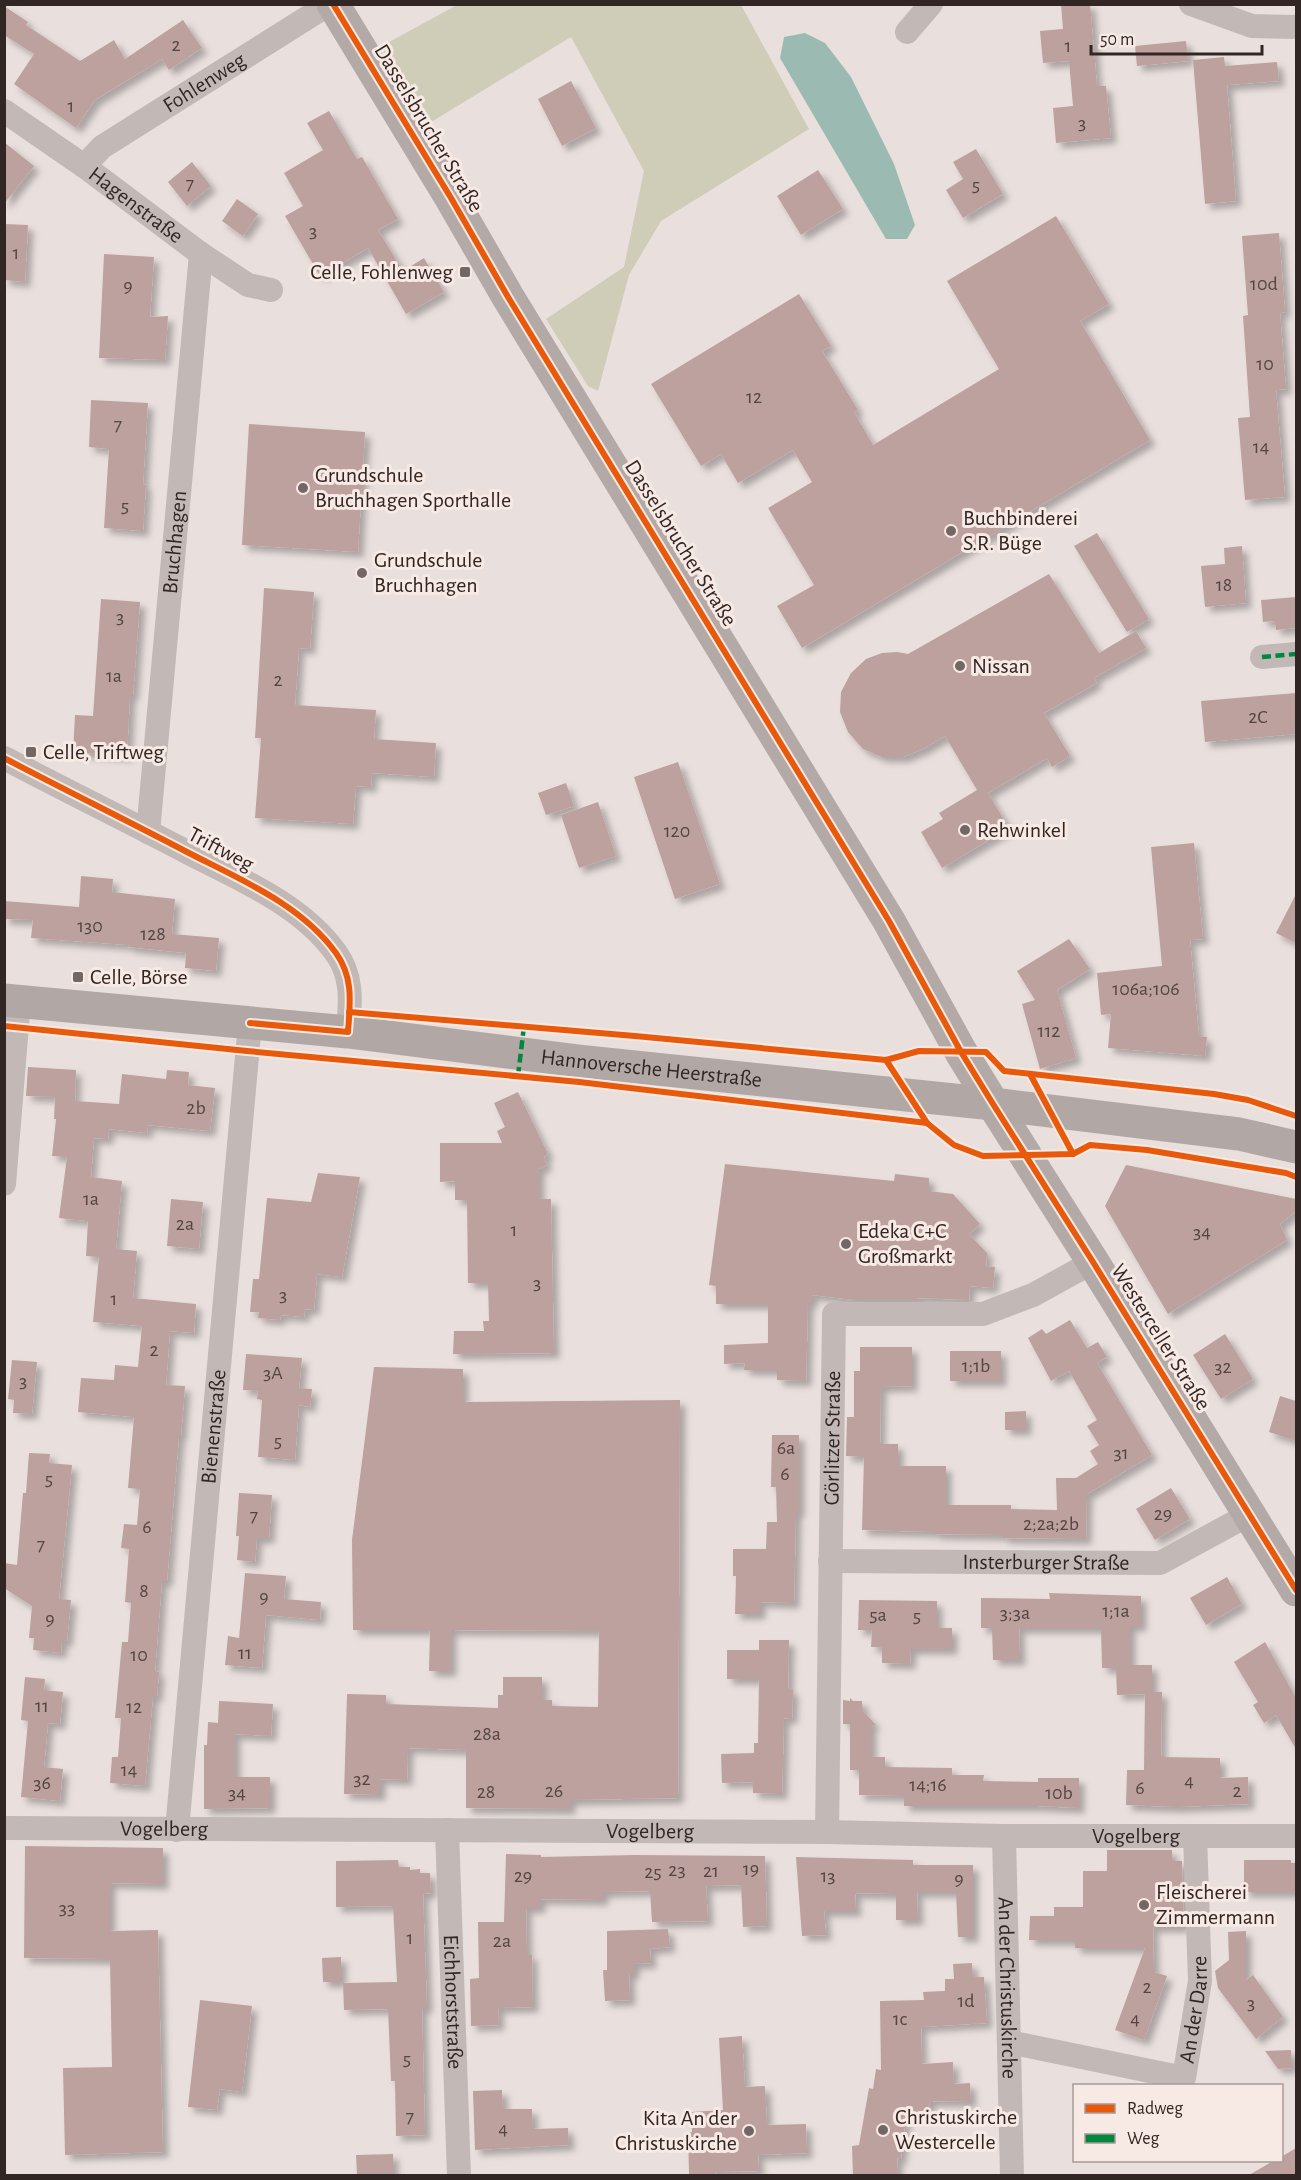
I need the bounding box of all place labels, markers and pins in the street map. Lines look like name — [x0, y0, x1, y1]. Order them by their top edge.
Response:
place label: Celle, Fohlenweg — [310, 261, 453, 283]
marker: Celle, Fohlenweg — [458, 265, 472, 279]
place label: Grundschule Bruchhagen Sporthalle — [315, 464, 511, 511]
marker: Grundschule Bruchhagen Sporthalle — [296, 481, 310, 495]
place label: Buchbinderei S.R. Büge — [963, 507, 1078, 554]
marker: Buchbinderei S.R. Büge — [944, 524, 958, 538]
place label: Grundschule Bruchhagen — [374, 549, 482, 596]
marker: Grundschule Bruchhagen — [355, 566, 369, 580]
place label: Nissan — [972, 655, 1030, 677]
marker: Nissan — [953, 659, 967, 673]
place label: Celle, Triftweg — [43, 741, 164, 763]
marker: Celle, Triftweg — [24, 745, 38, 759]
place label: Rehwinkel — [977, 819, 1066, 841]
marker: Rehwinkel — [958, 823, 972, 837]
place label: Celle, Börse — [90, 966, 188, 988]
marker: Celle, Börse — [71, 970, 85, 984]
place label: Edeka C+C Großmarkt — [858, 1220, 952, 1267]
marker: Edeka C+C Großmarkt — [839, 1237, 853, 1251]
place label: Fleischerei Zimmermann — [1156, 1881, 1275, 1928]
marker: Fleischerei Zimmermann — [1137, 1898, 1151, 1912]
place label: Christuskirche Westercelle — [895, 2106, 1017, 2153]
place label: Kita An der Christuskirche — [615, 2107, 737, 2154]
marker: Christuskirche Westercelle — [876, 2123, 890, 2137]
marker: Kita An der Christuskirche — [742, 2124, 756, 2138]

